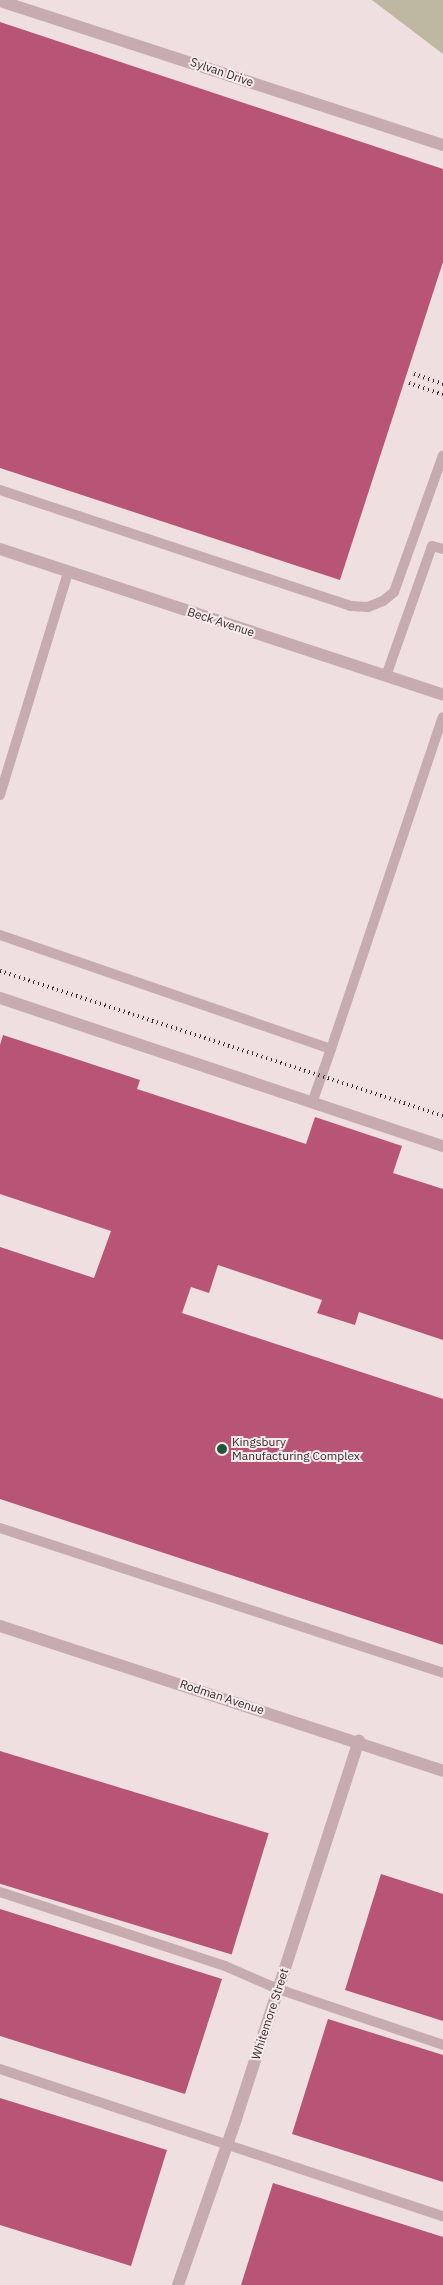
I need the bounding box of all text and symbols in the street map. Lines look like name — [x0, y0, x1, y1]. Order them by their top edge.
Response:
street label: Sylvan Drive — [189, 54, 255, 90]
street label: Beck Avenue — [186, 604, 256, 640]
place label: Kingsbury Manufacturing Complex — [232, 1435, 360, 1463]
marker: Kingsbury Manufacturing Complex — [216, 1443, 228, 1455]
street label: Rodman Avenue — [178, 1677, 266, 1717]
street label: Whitemore Street — [248, 1967, 292, 2061]

